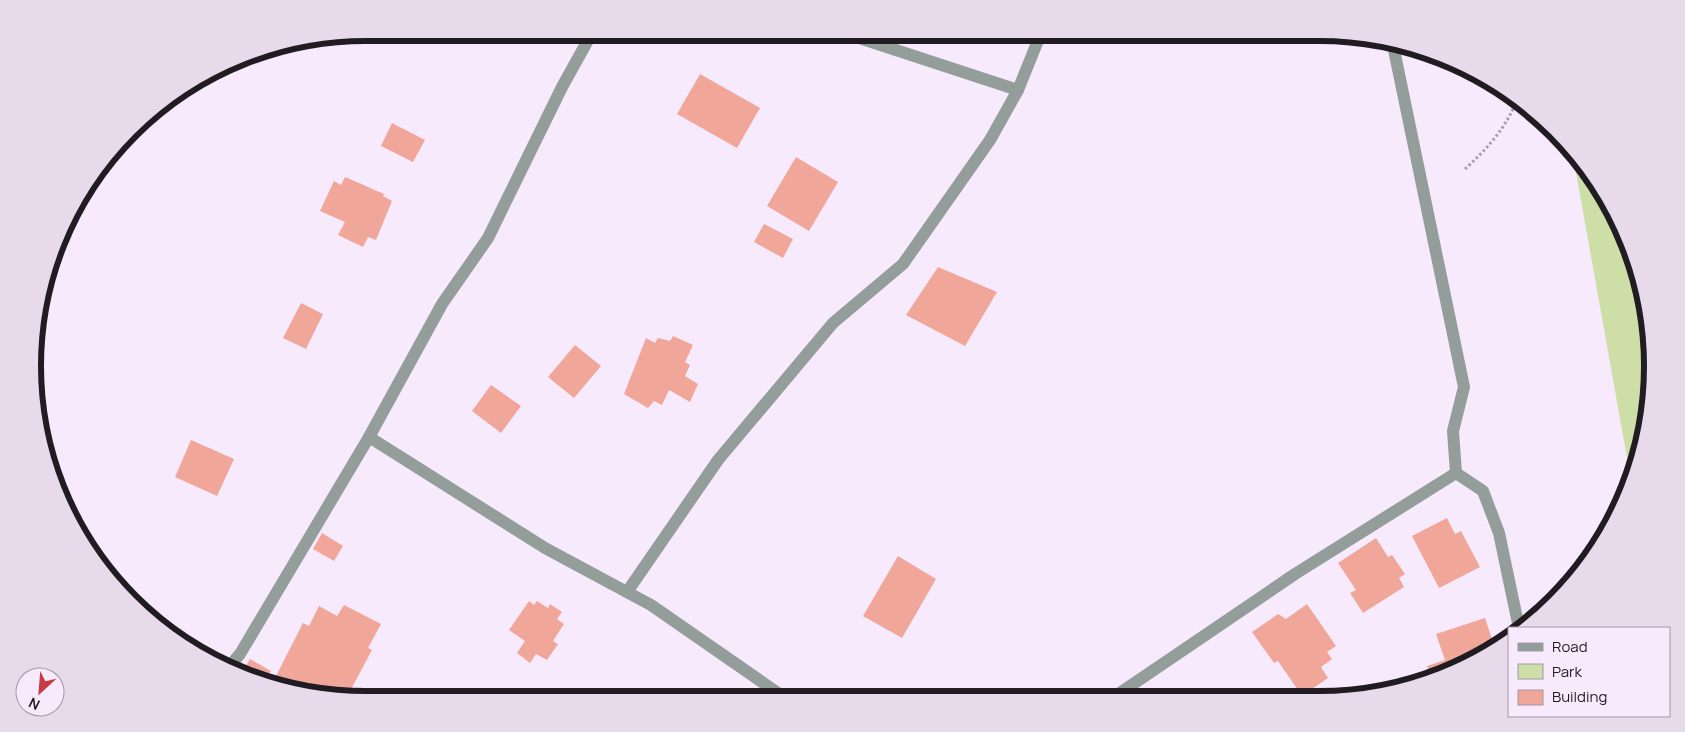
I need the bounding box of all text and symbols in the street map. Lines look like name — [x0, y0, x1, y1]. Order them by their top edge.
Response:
legend — [1508, 627, 1670, 717]
text: Road — [1552, 636, 1588, 657]
text: Park — [1552, 661, 1582, 682]
north arrow — [15, 667, 65, 717]
text: Building — [1552, 686, 1607, 707]
text: N — [25, 693, 43, 715]

